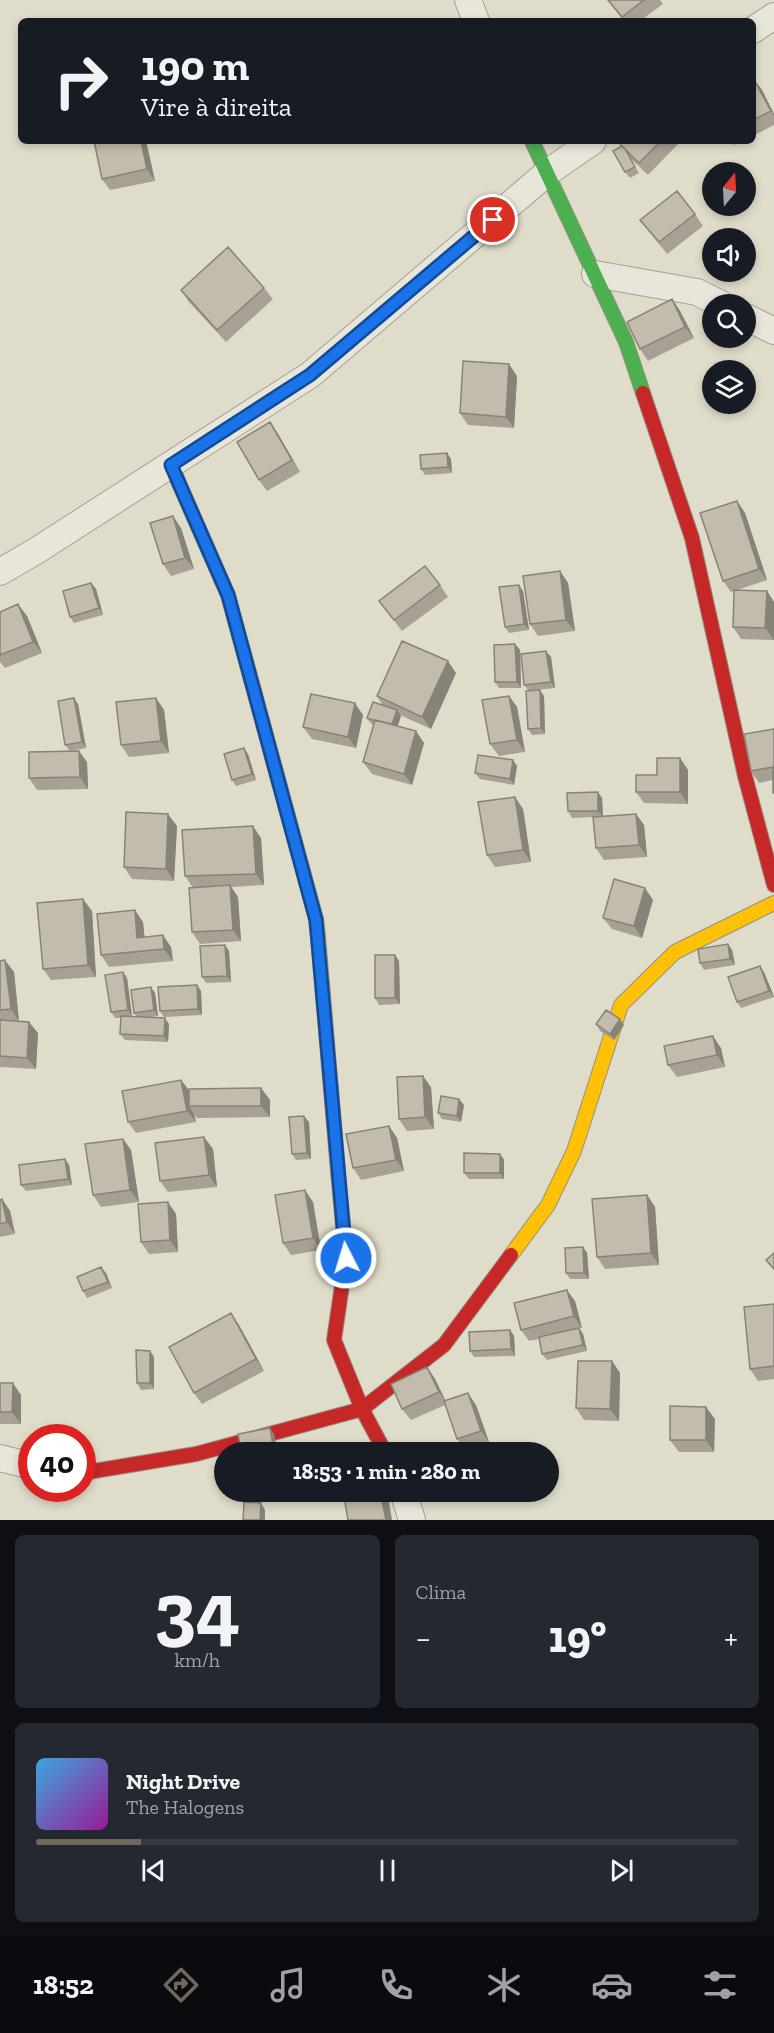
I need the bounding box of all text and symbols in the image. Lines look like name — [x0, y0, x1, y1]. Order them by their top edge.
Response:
text: 190 m — [141, 40, 249, 91]
icon: right — [42, 42, 120, 120]
text: Vire à direita — [141, 91, 292, 123]
north arrow — [702, 162, 756, 216]
map controls — [702, 162, 756, 414]
pin — [467, 194, 518, 245]
icon: arrive — [476, 203, 509, 236]
button: sound — [702, 228, 756, 282]
button: search — [702, 294, 756, 348]
button: layers — [702, 360, 756, 414]
position arrow — [314, 1226, 378, 1290]
speed limit sign: 40 — [18, 1424, 96, 1502]
text: 18:53 · 1 min · 280 m — [293, 1458, 480, 1485]
text: 34 — [154, 1562, 240, 1656]
text: Clima — [416, 1580, 466, 1604]
text: 19° — [548, 1610, 607, 1664]
text: − — [416, 1618, 431, 1657]
text: + — [724, 1618, 738, 1657]
text: km/h — [174, 1648, 220, 1672]
text: Night Drive — [126, 1768, 240, 1795]
text: The Halogens — [126, 1795, 244, 1819]
icon: previous — [137, 1854, 170, 1887]
icon: pause — [371, 1854, 404, 1887]
icon: next — [605, 1854, 638, 1887]
icon: directions — [160, 1964, 202, 2006]
icon: music — [267, 1964, 309, 2006]
icon: phone — [375, 1964, 417, 2006]
icon: climate — [483, 1964, 525, 2006]
icon: car — [591, 1964, 633, 2006]
icon: filters — [699, 1964, 741, 2006]
text: 18:52 — [33, 1969, 94, 2001]

